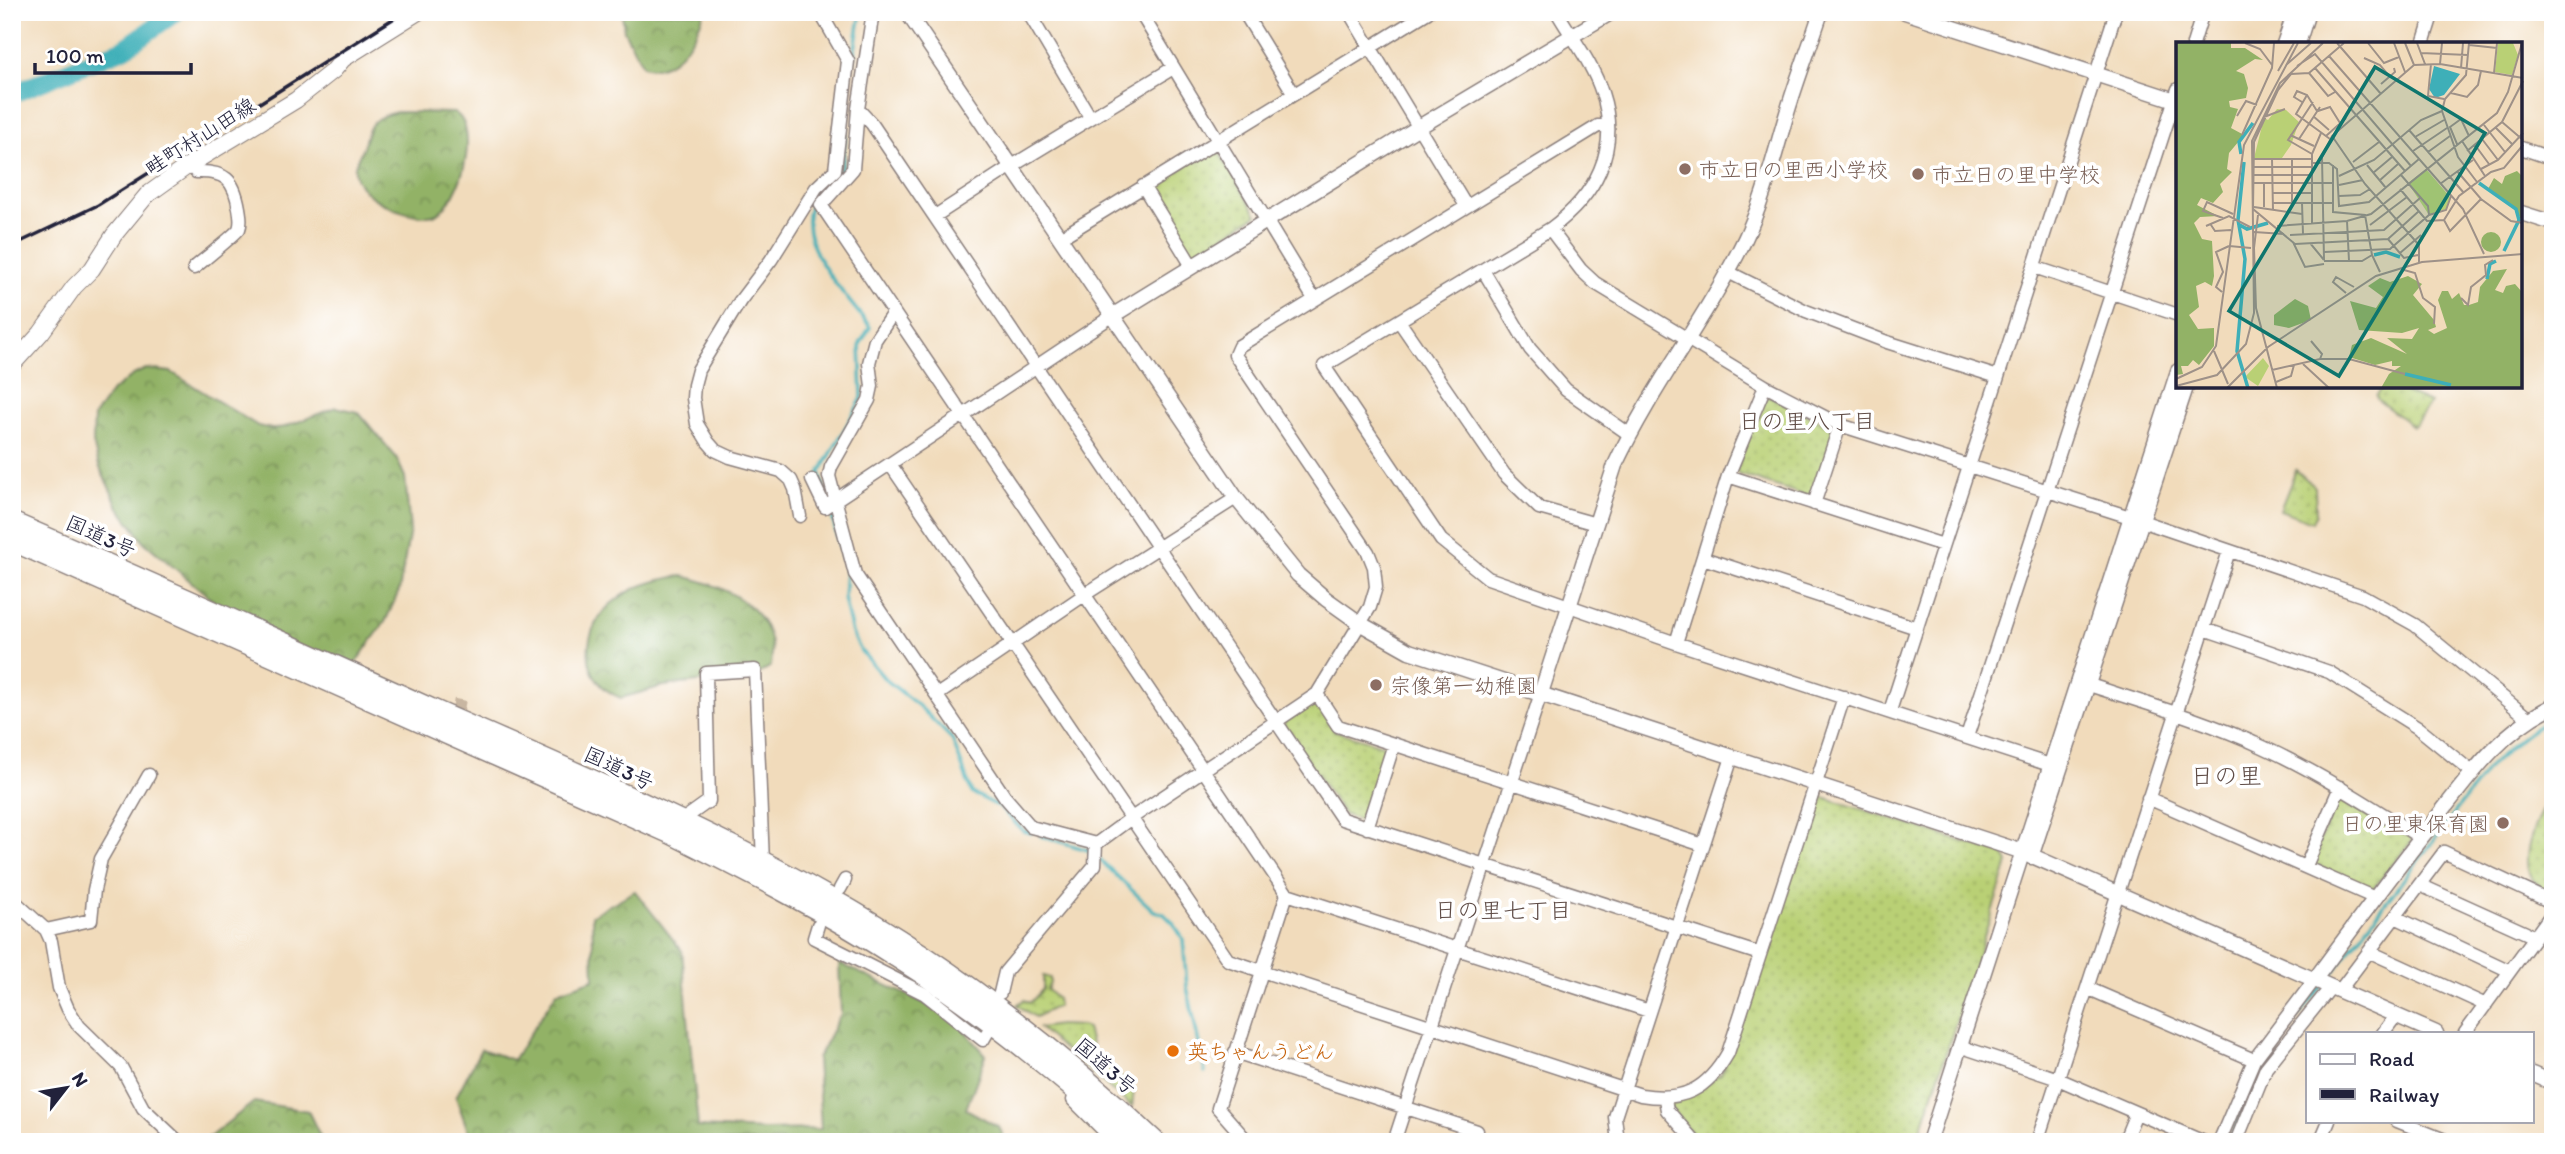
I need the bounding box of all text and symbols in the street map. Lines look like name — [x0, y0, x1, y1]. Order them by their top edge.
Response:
scale bar — [35, 32, 191, 76]
inset map — [2176, 42, 2523, 388]
text: 100 m — [46, 43, 104, 68]
street label: 畦町村山田線 — [140, 92, 260, 180]
place label: 市立日の里西小学校 — [1699, 157, 1888, 182]
marker: 市立日の里西小学校 — [1677, 161, 1693, 177]
place label: 市立日の里中学校 — [1932, 162, 2100, 187]
marker: 市立日の里中学校 — [1910, 166, 1926, 182]
district label: 日の里八丁目 — [1738, 407, 1876, 435]
street label: 国道3号 — [62, 509, 140, 563]
place label: 宗像第一幼稚園 — [1390, 673, 1537, 698]
marker: 宗像第一幼稚園 — [1368, 677, 1384, 693]
street label: 国道3号 — [580, 741, 658, 795]
district label: 日の里 — [2190, 761, 2262, 790]
place label: 日の里東保育園 — [2342, 811, 2489, 836]
marker: 日の里東保育園 — [2495, 815, 2511, 831]
district label: 日の里七丁目 — [1434, 896, 1572, 924]
street label: 国道3号 — [1070, 1032, 1142, 1100]
legend — [2306, 1032, 2534, 1122]
place label: 英ちゃんうどん — [1187, 1039, 1334, 1064]
marker: 英ちゃんうどん — [1165, 1043, 1181, 1059]
text: Road — [2369, 1046, 2415, 1071]
north arrow — [32, 1052, 102, 1122]
text: N — [67, 1068, 93, 1091]
text: Railway — [2369, 1082, 2439, 1107]

